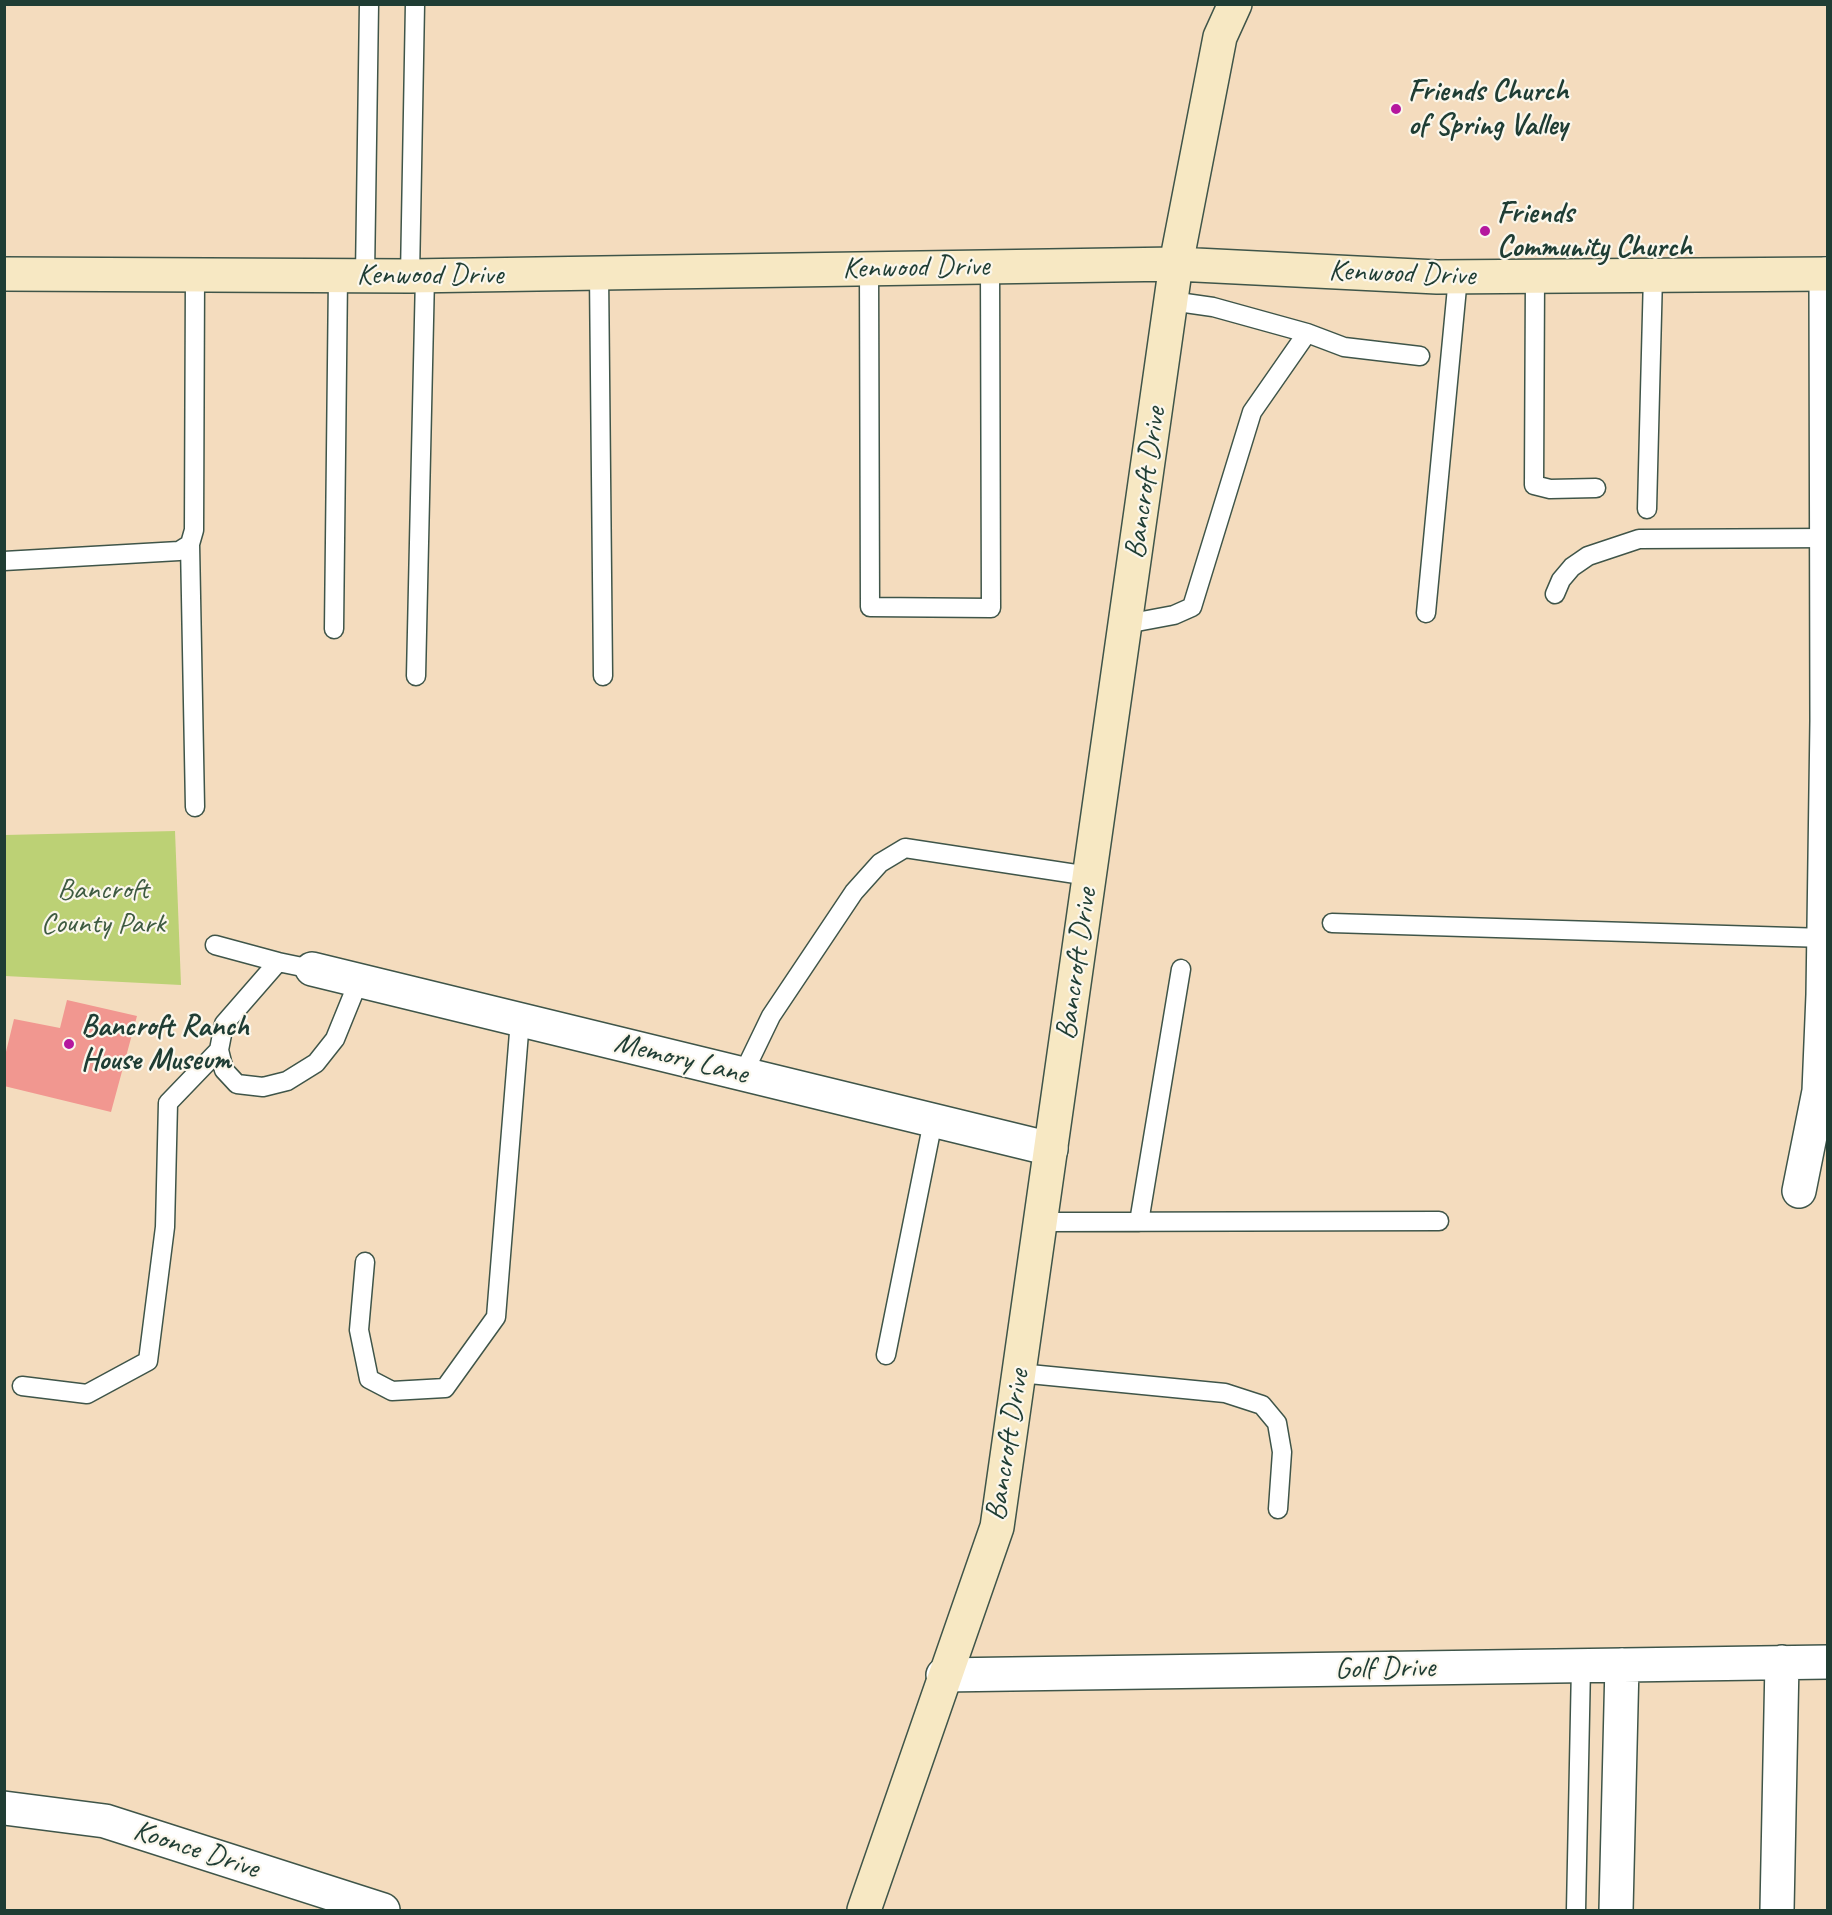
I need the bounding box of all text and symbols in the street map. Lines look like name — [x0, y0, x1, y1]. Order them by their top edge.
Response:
place label: Friends Church of Spring Valley — [1408, 74, 1568, 144]
marker: Friends Church of Spring Valley — [1389, 102, 1403, 116]
place label: Friends Community Church — [1497, 196, 1692, 266]
marker: Friends Community Church — [1478, 224, 1492, 238]
street label: Kenwood Drive — [842, 249, 990, 287]
street label: Kenwood Drive — [1328, 253, 1476, 295]
street label: Kenwood Drive — [357, 257, 503, 293]
street label: Bancroft Drive — [1118, 405, 1174, 561]
park label: Bancroft County Park — [41, 872, 165, 942]
street label: Bancroft Drive — [1049, 886, 1105, 1042]
place label: Bancroft Ranch House Museum — [81, 1009, 249, 1080]
street label: Memory Lane — [611, 1025, 751, 1093]
marker: Bancroft Ranch House Museum — [62, 1037, 76, 1051]
street label: Bancroft Drive — [978, 1367, 1038, 1523]
street label: Golf Drive — [1335, 1650, 1435, 1688]
street label: Koonce Drive — [129, 1813, 263, 1887]

